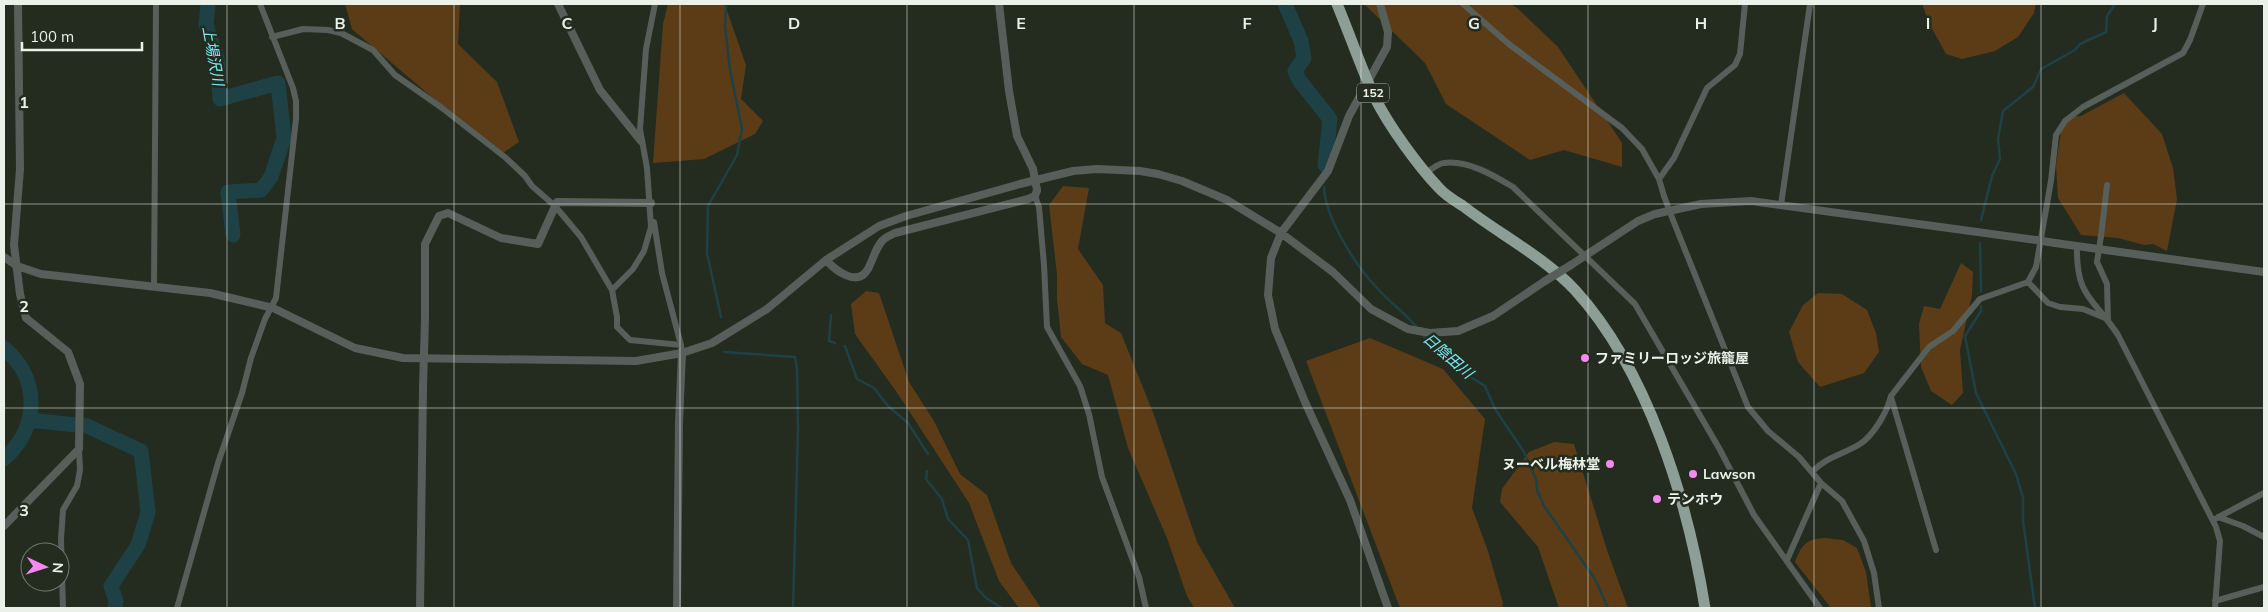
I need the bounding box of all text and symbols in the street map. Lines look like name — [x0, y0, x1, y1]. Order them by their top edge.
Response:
text: B — [334, 13, 346, 33]
text: C — [562, 13, 573, 33]
text: D — [788, 13, 800, 33]
text: E — [1016, 13, 1026, 33]
text: F — [1242, 13, 1252, 33]
text: G — [1468, 13, 1480, 33]
text: H — [1695, 13, 1707, 33]
text: I — [1926, 13, 1930, 33]
text: J — [2152, 13, 2158, 33]
scale bar — [22, 20, 142, 52]
water label: 上場沢川 — [199, 25, 228, 89]
text: 100 m — [30, 27, 74, 46]
road number: 152 — [1357, 84, 1389, 102]
text: 1 — [19, 92, 29, 112]
text: 2 — [19, 296, 29, 316]
water label: 日陰田川 — [1419, 329, 1479, 384]
place label: ファミリーロッジ旅籠屋 — [1595, 349, 1749, 367]
marker: ファミリーロッジ旅籠屋 — [1579, 352, 1591, 364]
place label: ヌーベル梅林堂 — [1502, 455, 1600, 473]
marker: ヌーベル梅林堂 — [1604, 458, 1616, 470]
place label: Lawson — [1703, 465, 1755, 483]
marker: Lawson — [1687, 468, 1699, 480]
place label: テンホウ — [1667, 490, 1723, 508]
marker: テンホウ — [1651, 493, 1663, 505]
text: 3 — [19, 500, 29, 520]
north arrow — [20, 542, 70, 592]
text: N — [49, 562, 67, 574]

